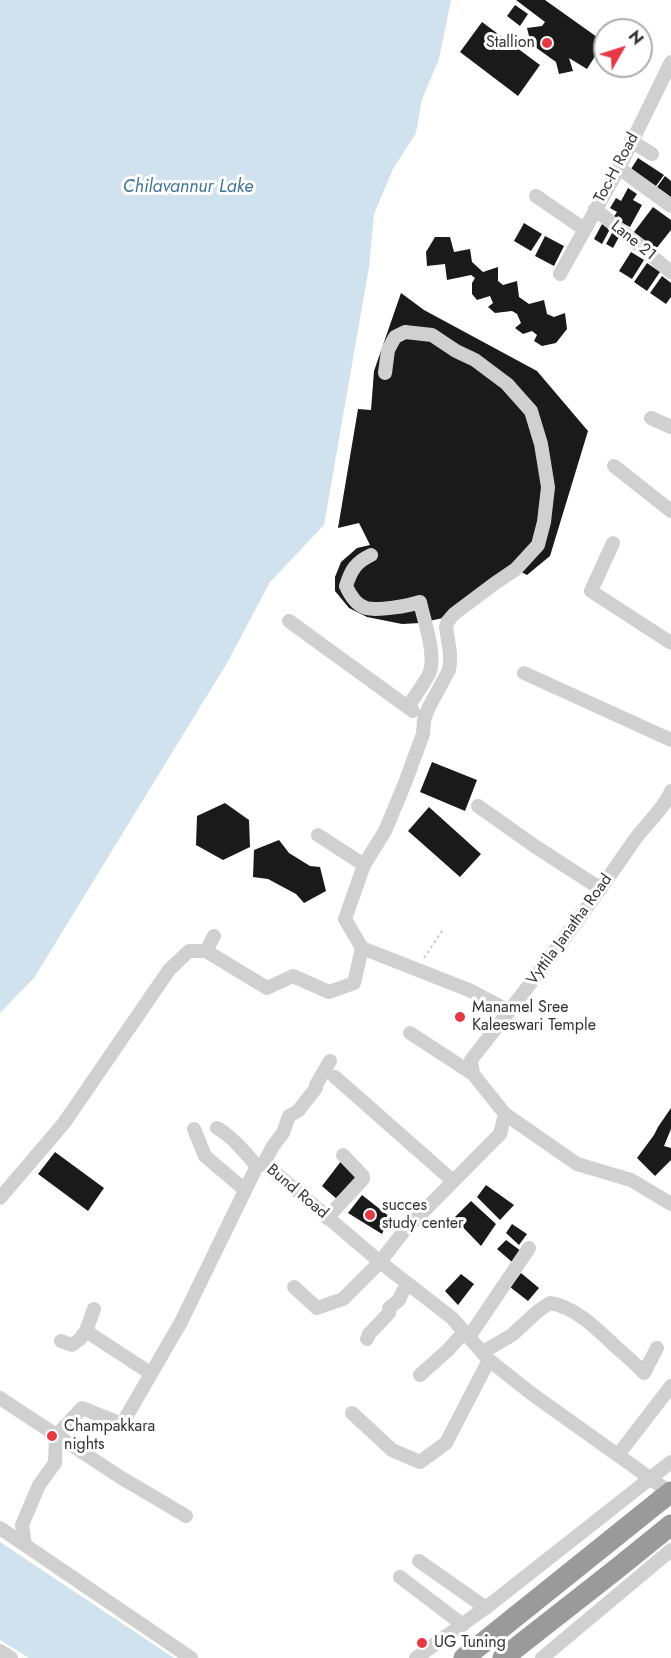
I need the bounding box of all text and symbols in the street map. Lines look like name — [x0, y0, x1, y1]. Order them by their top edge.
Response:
north arrow — [593, 18, 653, 78]
text: N — [623, 25, 649, 50]
place label: Stallion — [486, 33, 535, 53]
marker: Stallion — [540, 36, 554, 50]
street label: Toc-H Road — [591, 130, 643, 206]
water label: Chilavannur Lake — [123, 177, 253, 199]
street label: Lane 21 — [607, 217, 659, 265]
street label: Vyttila Janatha Road — [523, 871, 617, 989]
place label: Manamel Sree Kaleeswari Temple — [472, 998, 596, 1036]
marker: Manamel Sree Kaleeswari Temple — [453, 1010, 467, 1024]
street label: Bund Road — [262, 1161, 332, 1223]
place label: succes study center — [382, 1196, 464, 1234]
marker: succes study center — [363, 1208, 377, 1222]
place label: Champakkara nights — [64, 1417, 155, 1455]
marker: Champakkara nights — [45, 1429, 59, 1443]
place label: UG Tuning — [434, 1633, 506, 1653]
marker: UG Tuning — [415, 1636, 429, 1650]

